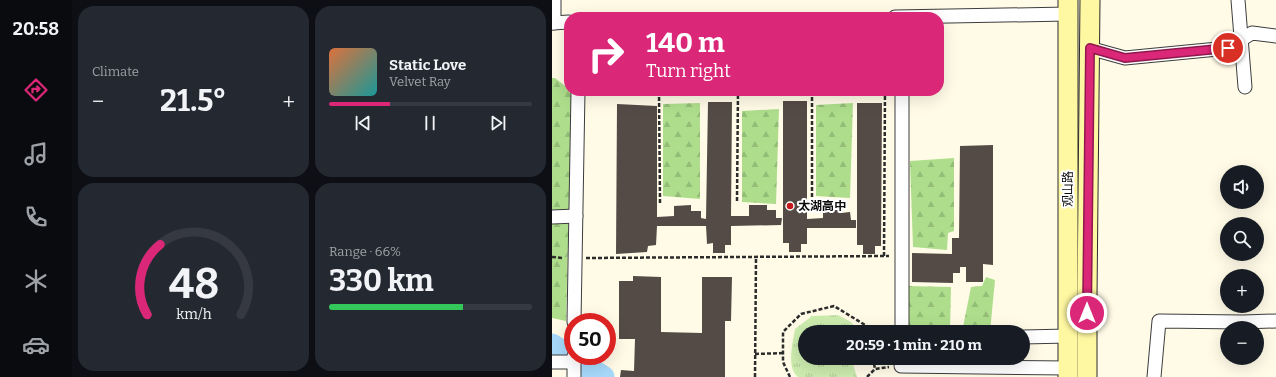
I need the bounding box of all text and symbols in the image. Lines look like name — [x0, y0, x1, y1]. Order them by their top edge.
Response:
text: 20:58 — [13, 18, 59, 40]
text: 140 m — [646, 26, 725, 59]
icon: right — [580, 28, 632, 80]
pin — [1211, 31, 1245, 65]
icon: arrive — [1217, 37, 1239, 59]
text: Static Love — [389, 56, 466, 74]
text: Turn right — [646, 60, 731, 82]
text: Climate — [92, 64, 139, 79]
text: Velvet Ray — [389, 74, 451, 89]
icon: directions — [22, 76, 50, 104]
text: 21.5° — [160, 83, 226, 119]
text: − — [92, 88, 104, 115]
text: + — [282, 88, 295, 115]
icon: previous — [352, 112, 374, 134]
icon: pause — [419, 112, 441, 134]
icon: next — [487, 112, 509, 134]
icon: music — [22, 140, 50, 168]
map controls — [1220, 165, 1264, 365]
button: sound — [1220, 165, 1264, 209]
street label: 观山路 — [1061, 171, 1075, 207]
place label: 太湖高中 — [798, 199, 846, 213]
marker: 太湖高中 — [785, 201, 795, 211]
icon: phone — [22, 203, 50, 231]
button: search — [1220, 217, 1264, 261]
text: Range · 66% — [329, 244, 401, 259]
text: 48 — [168, 259, 219, 309]
text: 330 km — [329, 263, 434, 299]
icon: climate — [22, 267, 50, 295]
button: + — [1220, 269, 1264, 313]
position arrow — [1066, 292, 1108, 334]
text: km/h — [176, 305, 211, 322]
speed limit sign: 50 — [564, 313, 616, 365]
button: − — [1220, 321, 1264, 365]
icon: car — [22, 331, 50, 359]
text: 20:59 · 1 min · 210 m — [846, 336, 982, 354]

